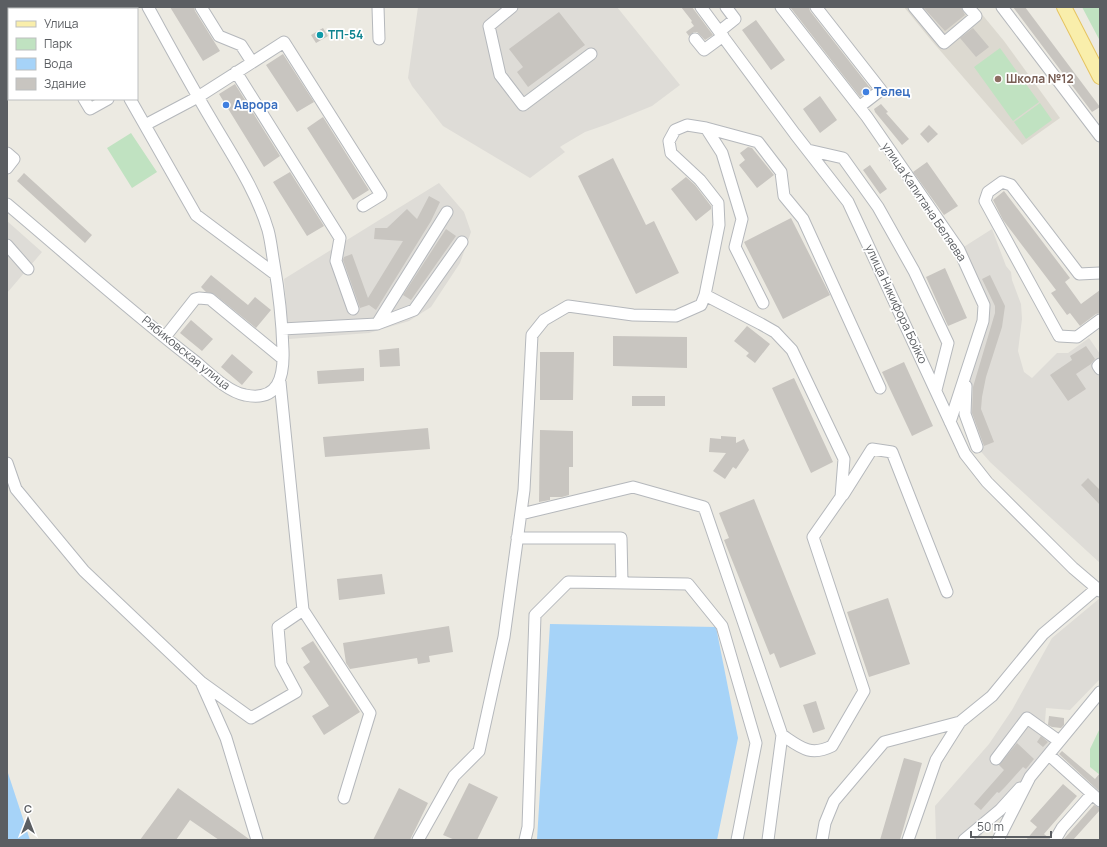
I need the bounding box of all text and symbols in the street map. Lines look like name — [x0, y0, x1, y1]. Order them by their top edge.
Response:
legend — [8, 8, 138, 100]
text: Улица — [44, 15, 78, 32]
place label: ТП-54 — [328, 26, 363, 43]
marker: ТП-54 — [315, 30, 325, 40]
text: Парк — [44, 35, 73, 52]
text: Вода — [44, 55, 72, 72]
place label: Школа №12 — [1006, 70, 1074, 87]
marker: Школа №12 — [993, 74, 1003, 84]
text: Здание — [44, 75, 86, 92]
place label: Телец — [874, 83, 910, 100]
marker: Телец — [861, 87, 871, 97]
place label: Аврора — [234, 96, 278, 113]
marker: Аврора — [221, 100, 231, 110]
street label: улица Капитана Беляева — [878, 139, 971, 265]
street label: улица Никифора Бойко — [861, 241, 932, 366]
street label: Рябиковская улица — [139, 312, 234, 394]
north arrow — [8, 799, 48, 839]
text: С — [24, 801, 32, 816]
scale bar — [971, 813, 1051, 839]
text: 50 m — [977, 818, 1004, 835]

